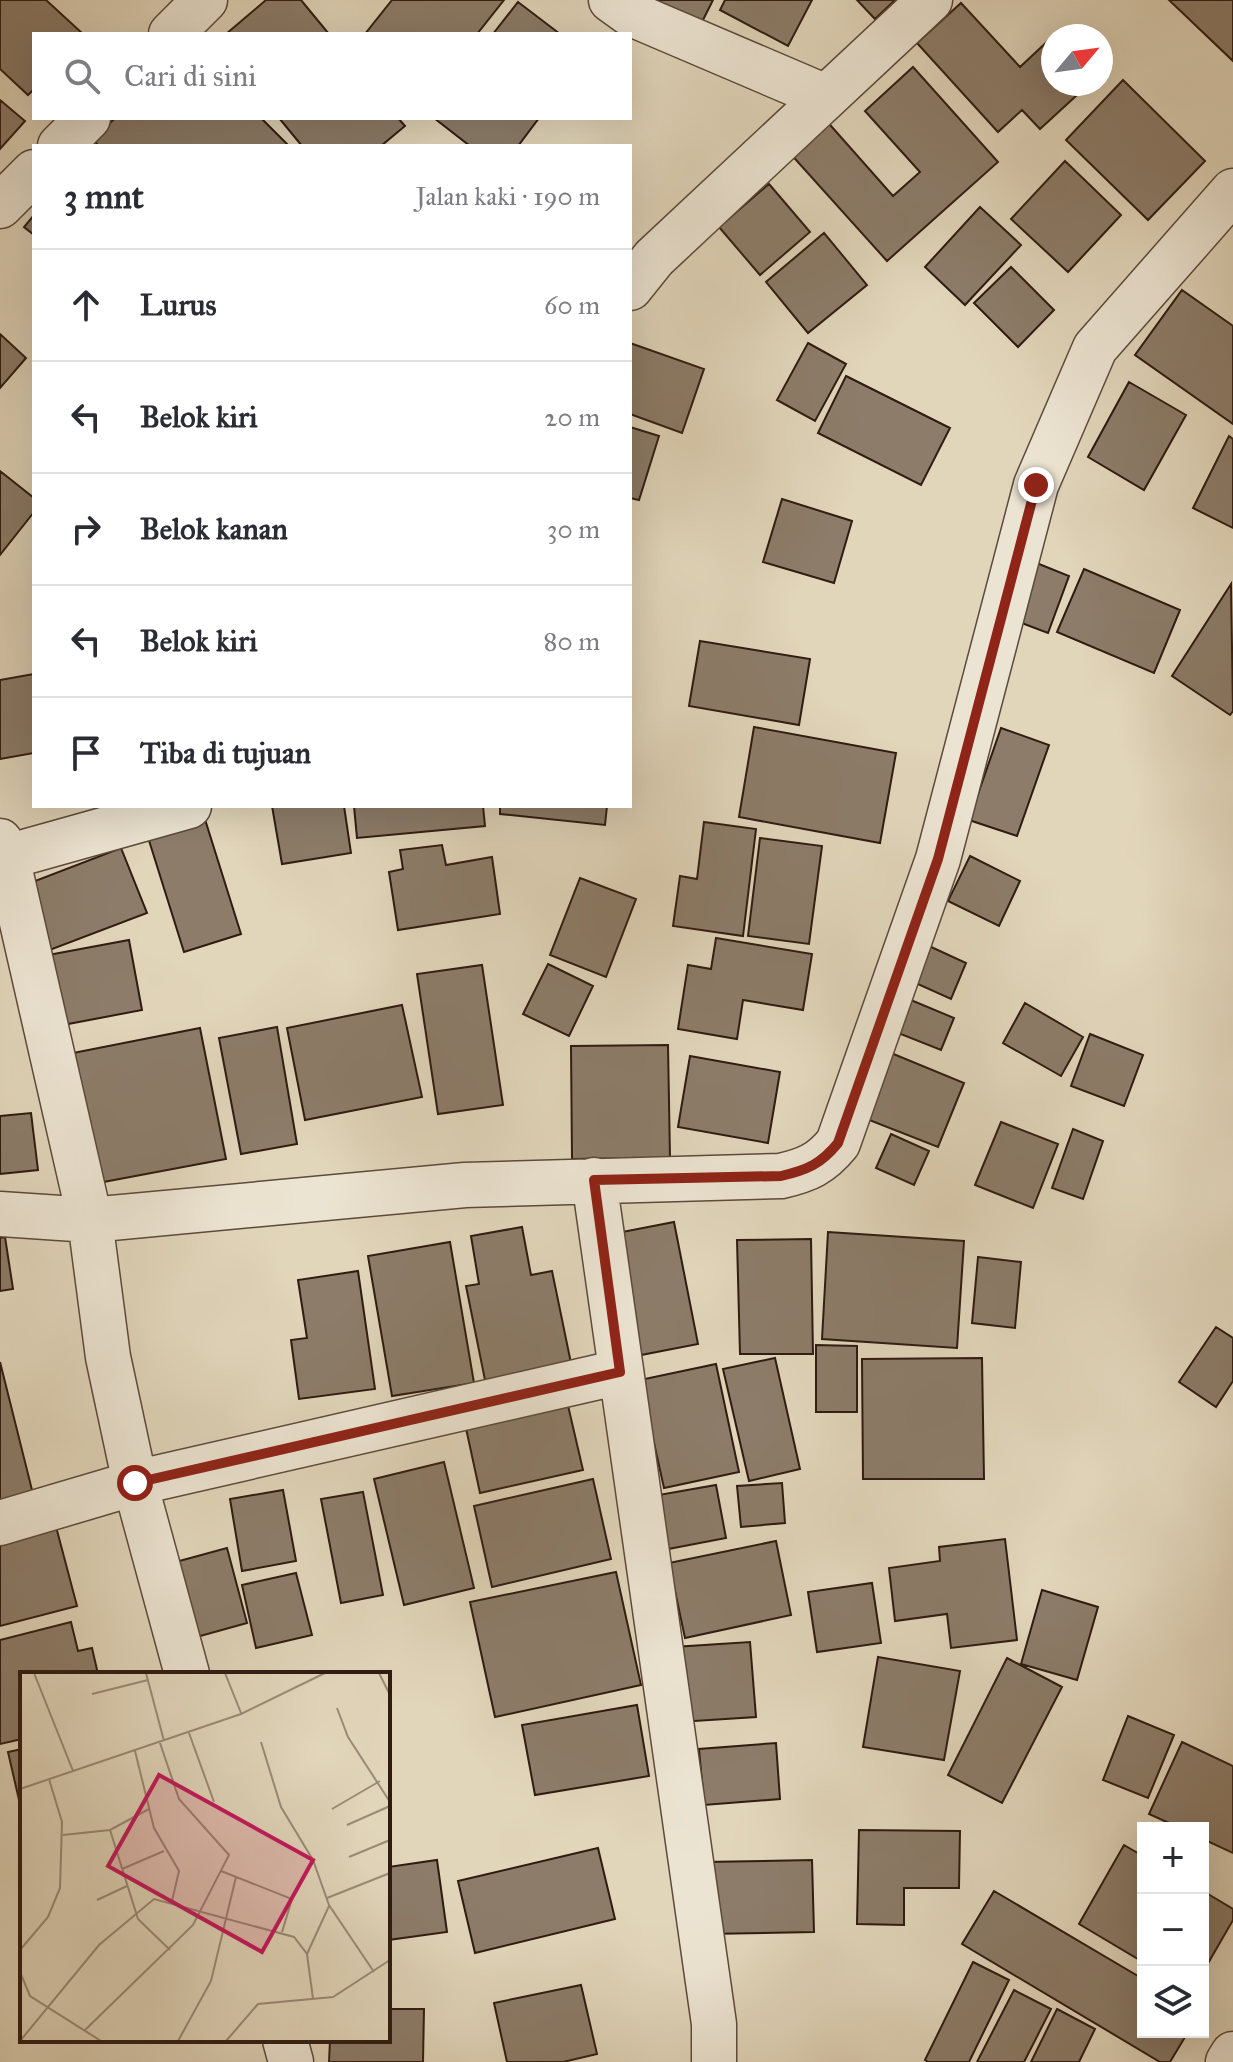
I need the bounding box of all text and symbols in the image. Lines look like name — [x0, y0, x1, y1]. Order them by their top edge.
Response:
north arrow — [1041, 24, 1113, 96]
search box — [32, 32, 632, 120]
icon: search — [60, 54, 104, 98]
text: Cari di sini — [124, 58, 257, 94]
text: 3 mnt — [64, 176, 144, 217]
text: Jalan kaki · 190 m — [416, 180, 600, 212]
icon: ahead — [64, 283, 108, 327]
text: Lurus — [140, 287, 216, 323]
text: 60 m — [544, 289, 600, 321]
icon: left — [64, 395, 108, 439]
text: Belok kiri — [140, 399, 258, 435]
text: 20 m — [545, 401, 600, 433]
route end — [1018, 467, 1054, 503]
icon: right — [64, 507, 108, 551]
text: Belok kanan — [140, 511, 288, 547]
text: 30 m — [547, 513, 600, 545]
icon: left — [64, 619, 108, 663]
text: Belok kiri — [140, 623, 258, 659]
text: 80 m — [544, 625, 600, 657]
icon: arrive — [64, 731, 108, 775]
text: Tiba di tujuan — [140, 735, 311, 771]
route start — [117, 1465, 153, 1501]
inset map — [20, 1672, 390, 2042]
map controls — [1137, 1822, 1209, 2038]
button: + — [1137, 1822, 1209, 1894]
button: − — [1137, 1894, 1209, 1966]
button: layers — [1137, 1966, 1209, 2038]

